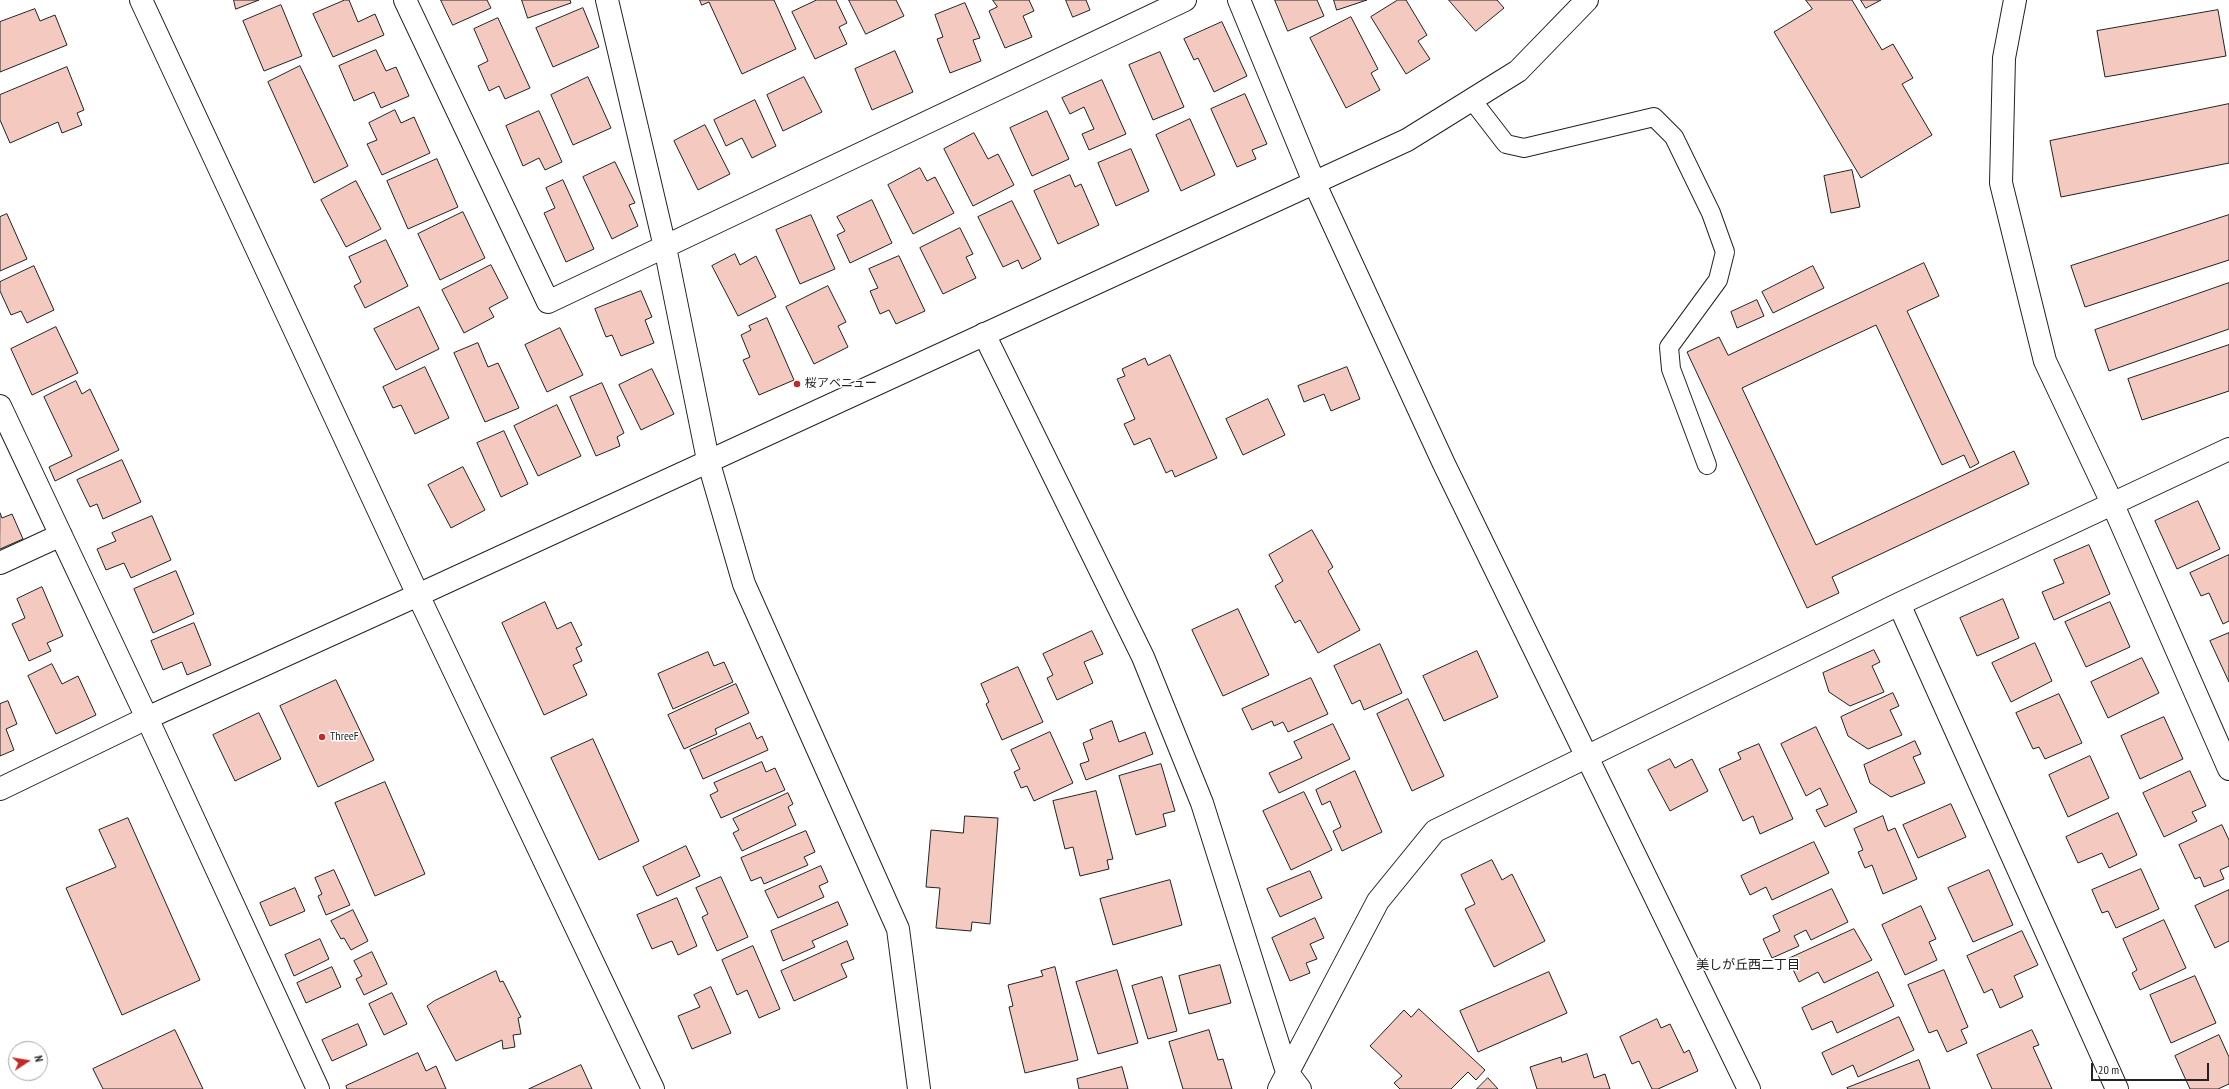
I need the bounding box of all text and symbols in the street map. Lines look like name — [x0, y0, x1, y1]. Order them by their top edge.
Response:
place label: 桜アベニュー — [805, 377, 877, 391]
marker: 桜アベニュー — [792, 379, 802, 389]
place label: ThreeF — [330, 730, 359, 744]
marker: ThreeF — [317, 732, 327, 742]
district label: 美しが丘西二丁目 — [1696, 957, 1800, 973]
north arrow — [8, 1041, 48, 1081]
text: N — [31, 1054, 46, 1063]
scale bar — [2093, 1055, 2211, 1081]
text: 20 m — [2098, 1062, 2119, 1077]

